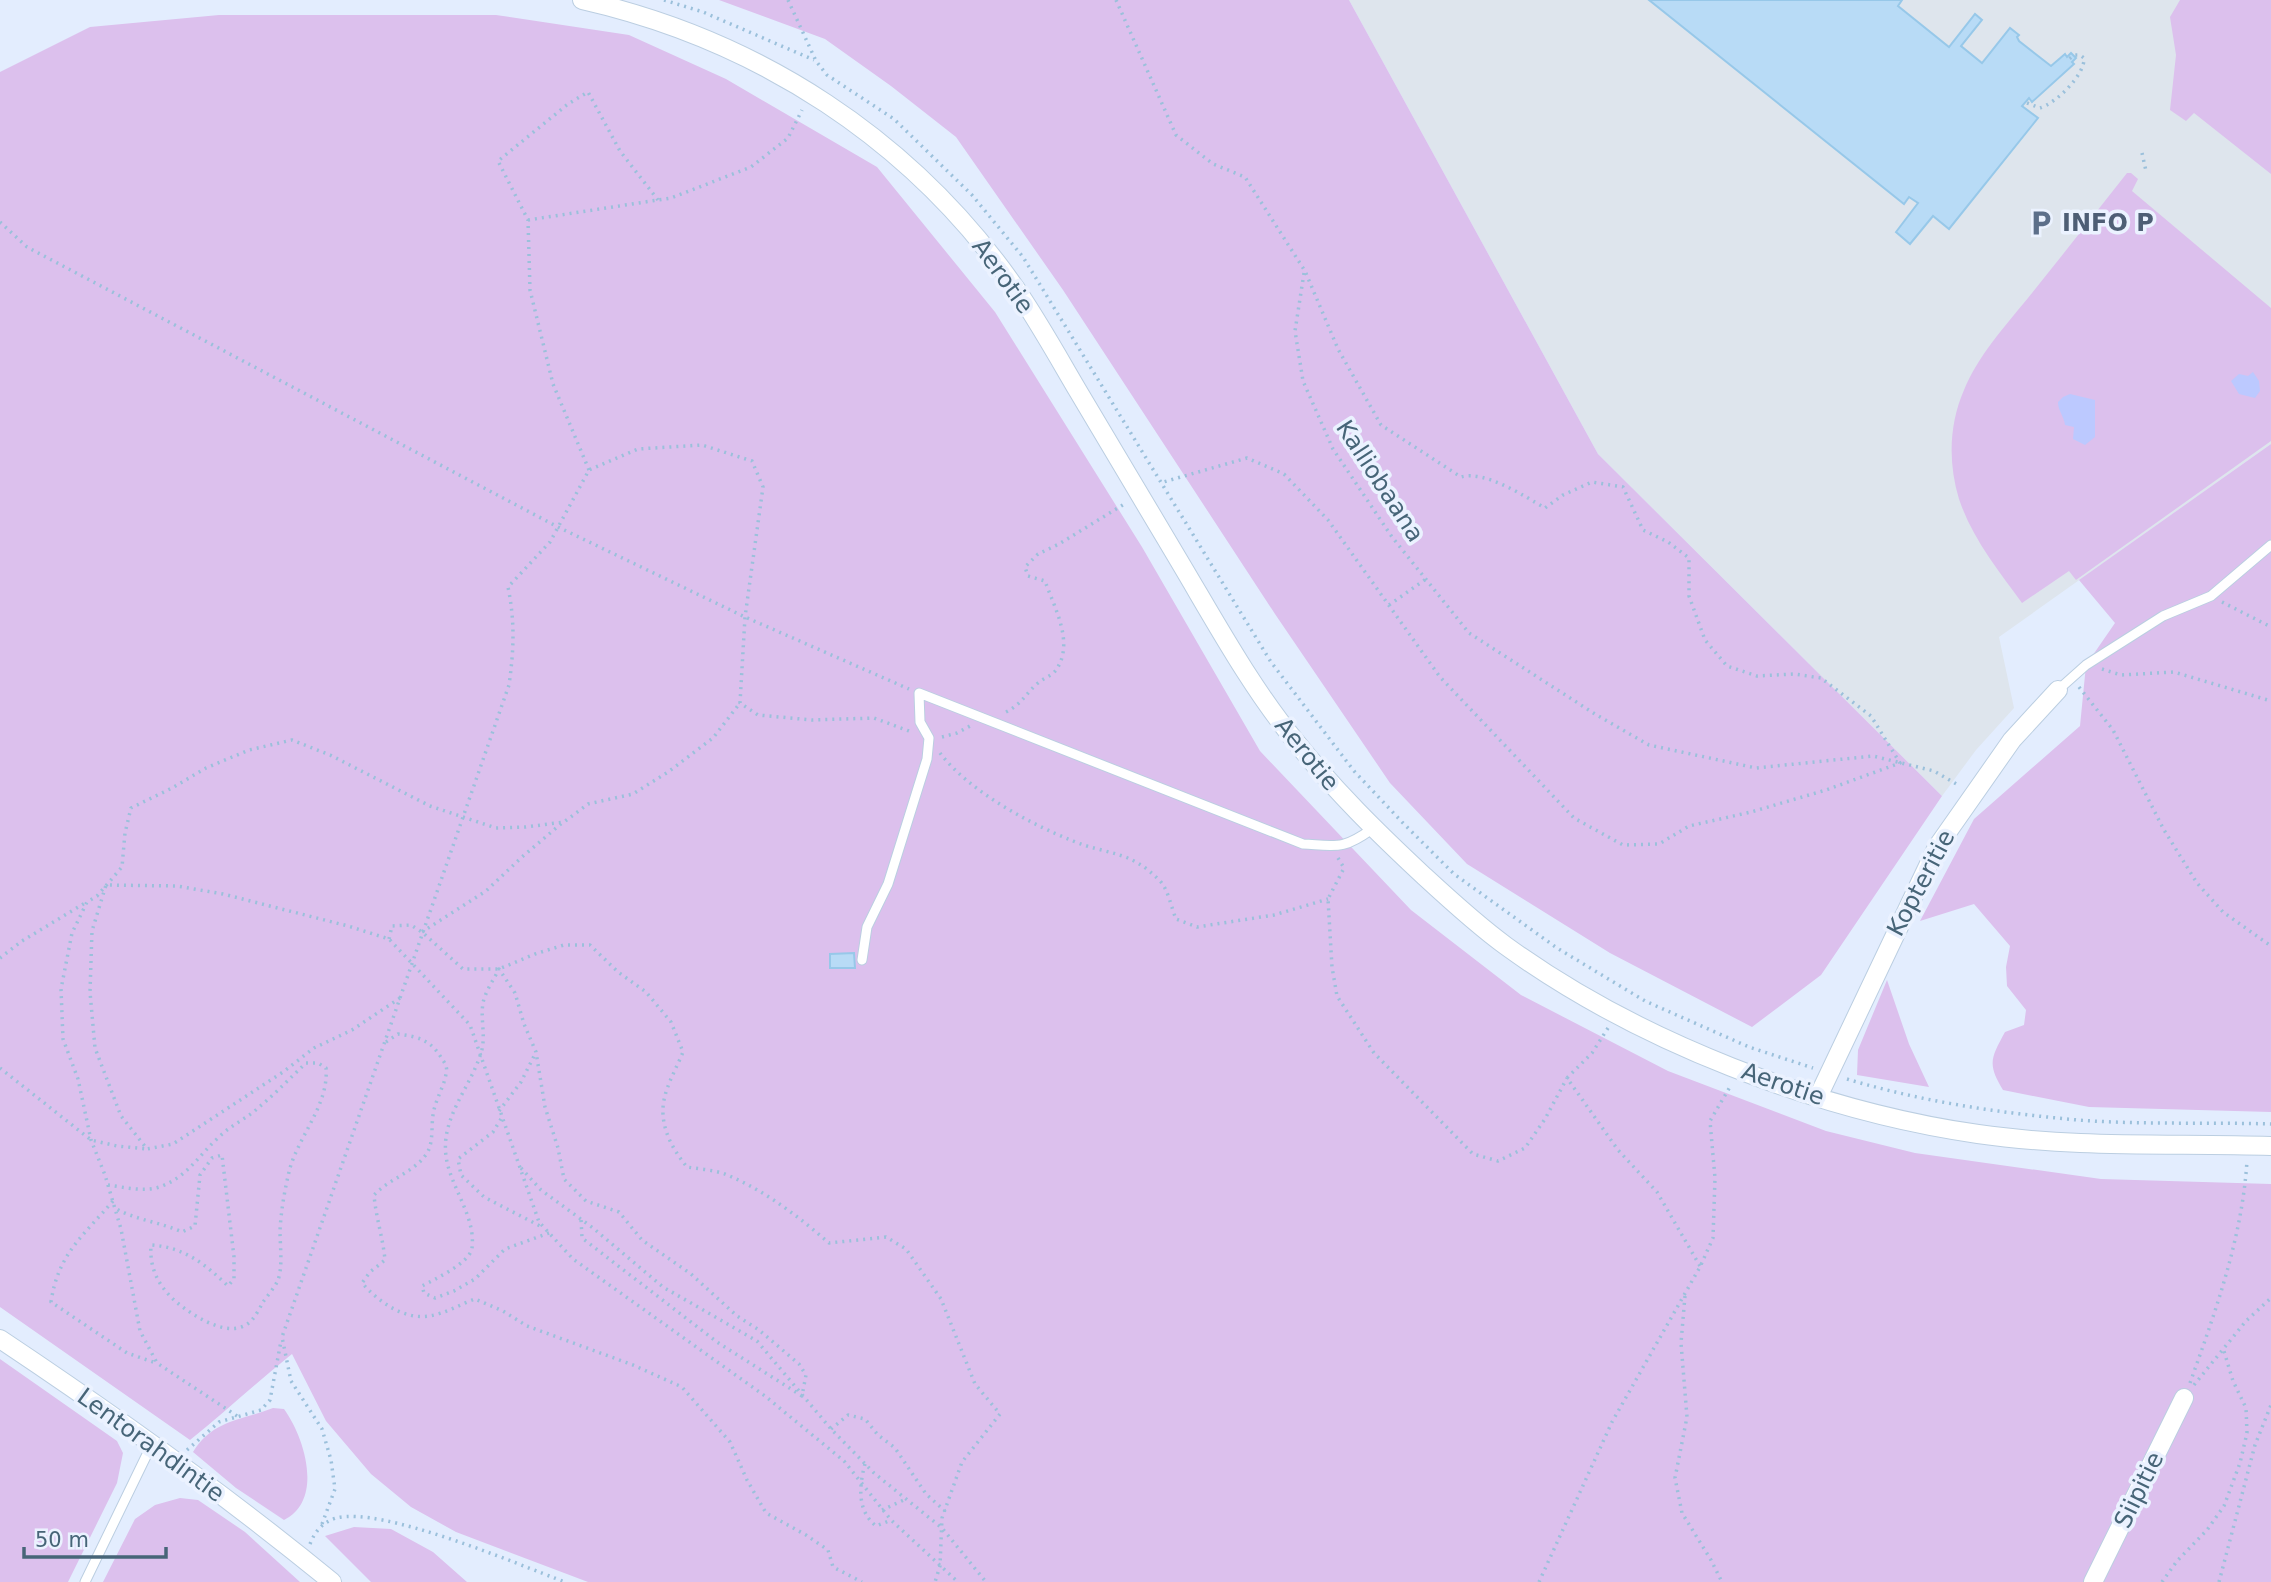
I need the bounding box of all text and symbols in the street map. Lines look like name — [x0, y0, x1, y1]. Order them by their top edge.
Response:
parking icon: INFO P — [2026, 208, 2056, 238]
place label: INFO P — [2062, 209, 2154, 237]
street label: Aerotie — [967, 233, 1039, 319]
street label: Kalliobaana — [1330, 415, 1430, 547]
street label: Aerotie — [1269, 712, 1345, 796]
street label: Kopteritie — [1881, 825, 1961, 941]
street label: Aerotie — [1738, 1057, 1828, 1111]
street label: Lentorahdintie — [72, 1382, 230, 1508]
street label: Siipitie — [2109, 1447, 2169, 1533]
scale bar — [24, 1516, 166, 1560]
text: 50 m — [35, 1528, 89, 1552]

